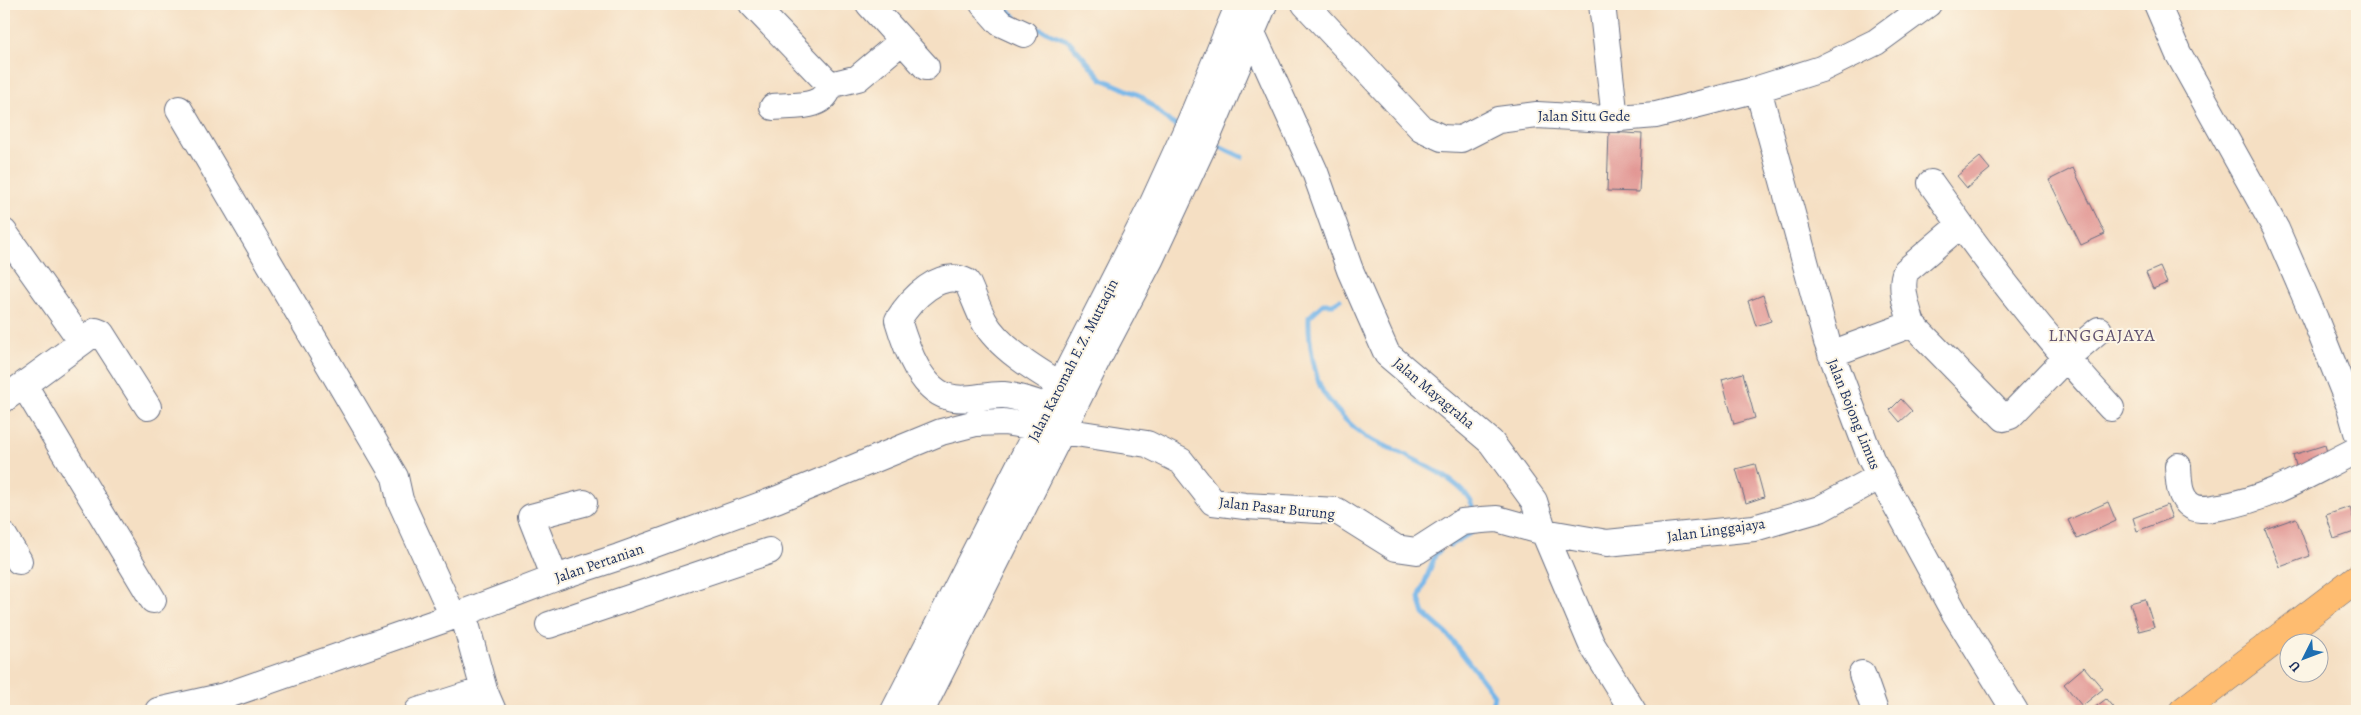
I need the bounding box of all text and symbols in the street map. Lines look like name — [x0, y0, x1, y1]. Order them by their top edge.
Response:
street label: Jalan Situ Gede — [1538, 106, 1631, 126]
street label: Jalan Karomah E.Z. Muttaqin — [1023, 275, 1123, 445]
district label: LINGGAJAYA — [2048, 323, 2156, 347]
street label: Jalan Mayagraha — [1389, 353, 1479, 433]
street label: Jalan Bojong Limus — [1823, 356, 1885, 472]
street label: Jalan Pasar Burung — [1218, 492, 1337, 524]
street label: Jalan Linggajaya — [1666, 513, 1766, 547]
street label: Jalan Pertanian — [552, 538, 646, 588]
north arrow — [2278, 632, 2328, 682]
text: U — [2285, 657, 2305, 676]

